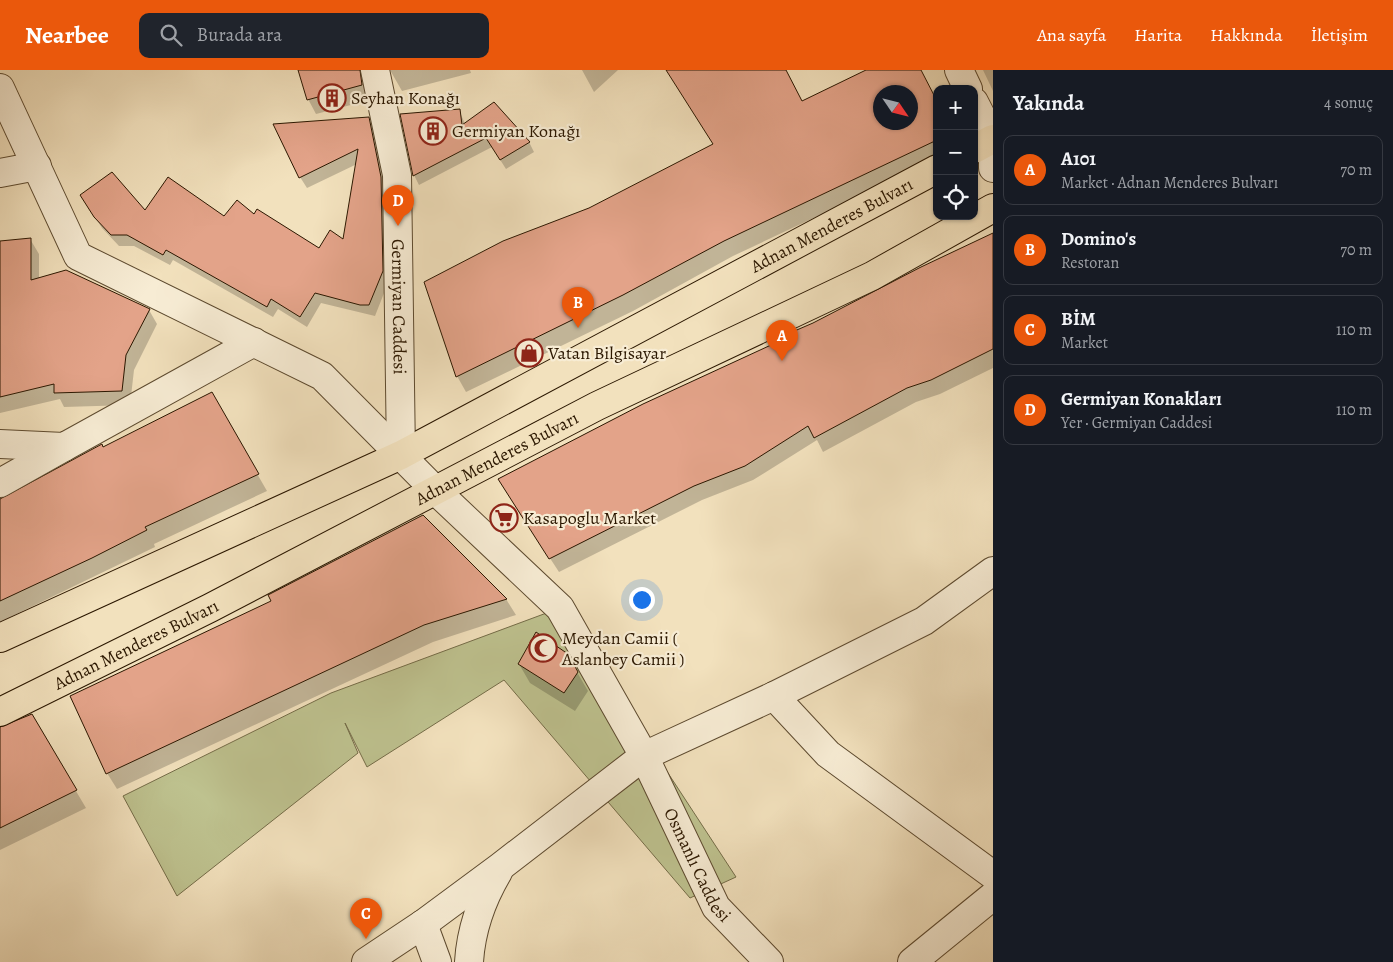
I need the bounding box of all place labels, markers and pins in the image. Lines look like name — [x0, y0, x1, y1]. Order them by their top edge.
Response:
building icon: Seyhan Konağı — [317, 83, 347, 113]
place label: Seyhan Konağı — [351, 86, 460, 110]
building icon: Germiyan Konağı — [418, 116, 448, 146]
place label: Germiyan Konağı — [452, 119, 580, 143]
pin: D — [382, 185, 414, 226]
pin: B — [562, 287, 594, 328]
pin: A — [766, 320, 798, 361]
shop icon: Vatan Bilgisayar — [514, 338, 544, 368]
place label: Vatan Bilgisayar — [547, 341, 666, 365]
supermarket icon: Kasapoglu Market — [489, 503, 519, 533]
place label: Kasapoglu Market — [523, 506, 656, 530]
place label: Meydan Camii ( Aslanbey Camii ) — [561, 626, 684, 671]
mosque icon: Meydan Camii ( Aslanbey Camii ) — [528, 633, 558, 663]
pin: C — [350, 898, 382, 939]

